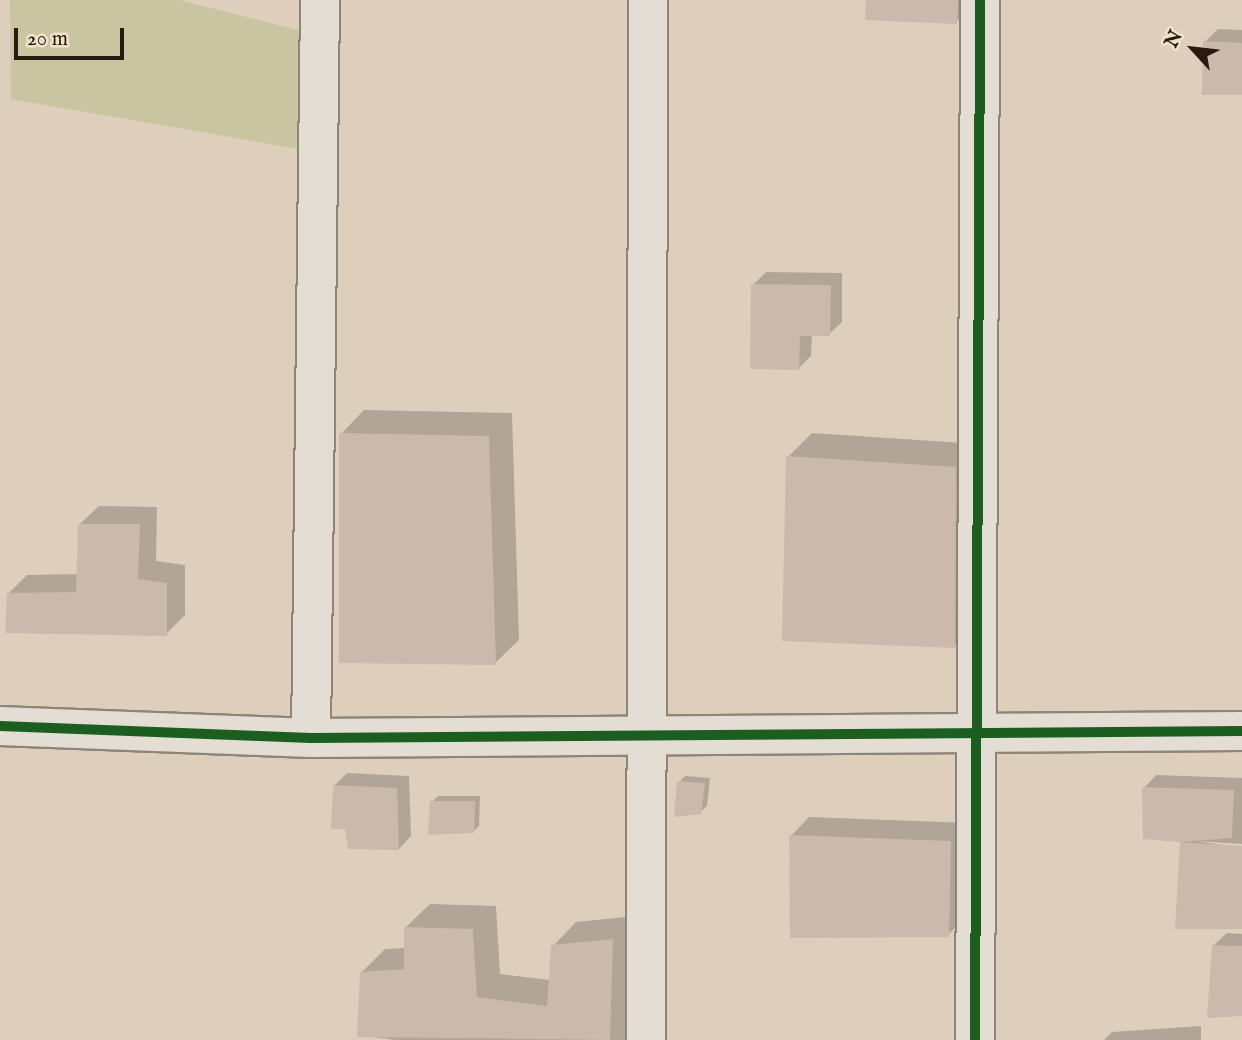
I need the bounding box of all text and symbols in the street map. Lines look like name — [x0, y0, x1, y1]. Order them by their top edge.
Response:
scale bar — [18, 14, 128, 58]
north arrow — [1158, 14, 1228, 84]
text: 20 m — [27, 26, 68, 53]
text: N — [1160, 27, 1189, 52]

